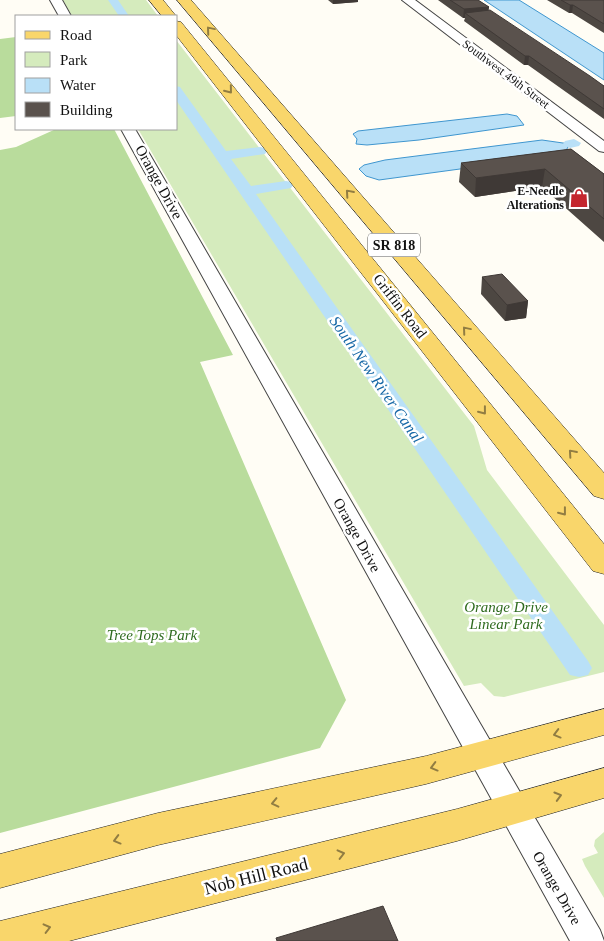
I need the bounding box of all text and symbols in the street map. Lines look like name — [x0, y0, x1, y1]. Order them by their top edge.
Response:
legend — [15, 15, 178, 130]
text: Road — [60, 27, 92, 43]
one-way arrow — [207, 27, 215, 36]
street label: Southwest 49th Street — [460, 37, 553, 112]
text: Park — [60, 52, 88, 68]
text: Water — [60, 77, 95, 93]
one-way arrow — [223, 84, 231, 93]
text: Building — [60, 102, 113, 118]
street label: Orange Drive — [132, 142, 186, 222]
place label: E-Needle Alterations — [507, 184, 565, 212]
shop icon: E-Needle Alterations — [568, 187, 590, 209]
one-way arrow — [346, 190, 355, 199]
road number: SR 818 — [368, 234, 420, 256]
street label: Griffin Road — [370, 271, 430, 342]
water label: South New River Canal — [326, 313, 427, 446]
one-way arrow — [463, 327, 472, 336]
one-way arrow — [477, 405, 485, 414]
one-way arrow — [569, 450, 578, 459]
street label: Orange Drive — [330, 495, 384, 575]
one-way arrow — [557, 506, 566, 515]
park label: Orange Drive Linear Park — [464, 599, 548, 632]
park label: Tree Tops Park — [107, 627, 198, 643]
one-way arrow — [553, 729, 561, 739]
one-way arrow — [430, 762, 438, 772]
one-way arrow — [554, 792, 562, 802]
one-way arrow — [271, 797, 280, 808]
one-way arrow — [113, 834, 122, 845]
street label: Orange Drive — [530, 848, 585, 928]
one-way arrow — [336, 849, 345, 860]
street label: Nob Hill Road — [202, 853, 310, 899]
one-way arrow — [43, 924, 51, 934]

